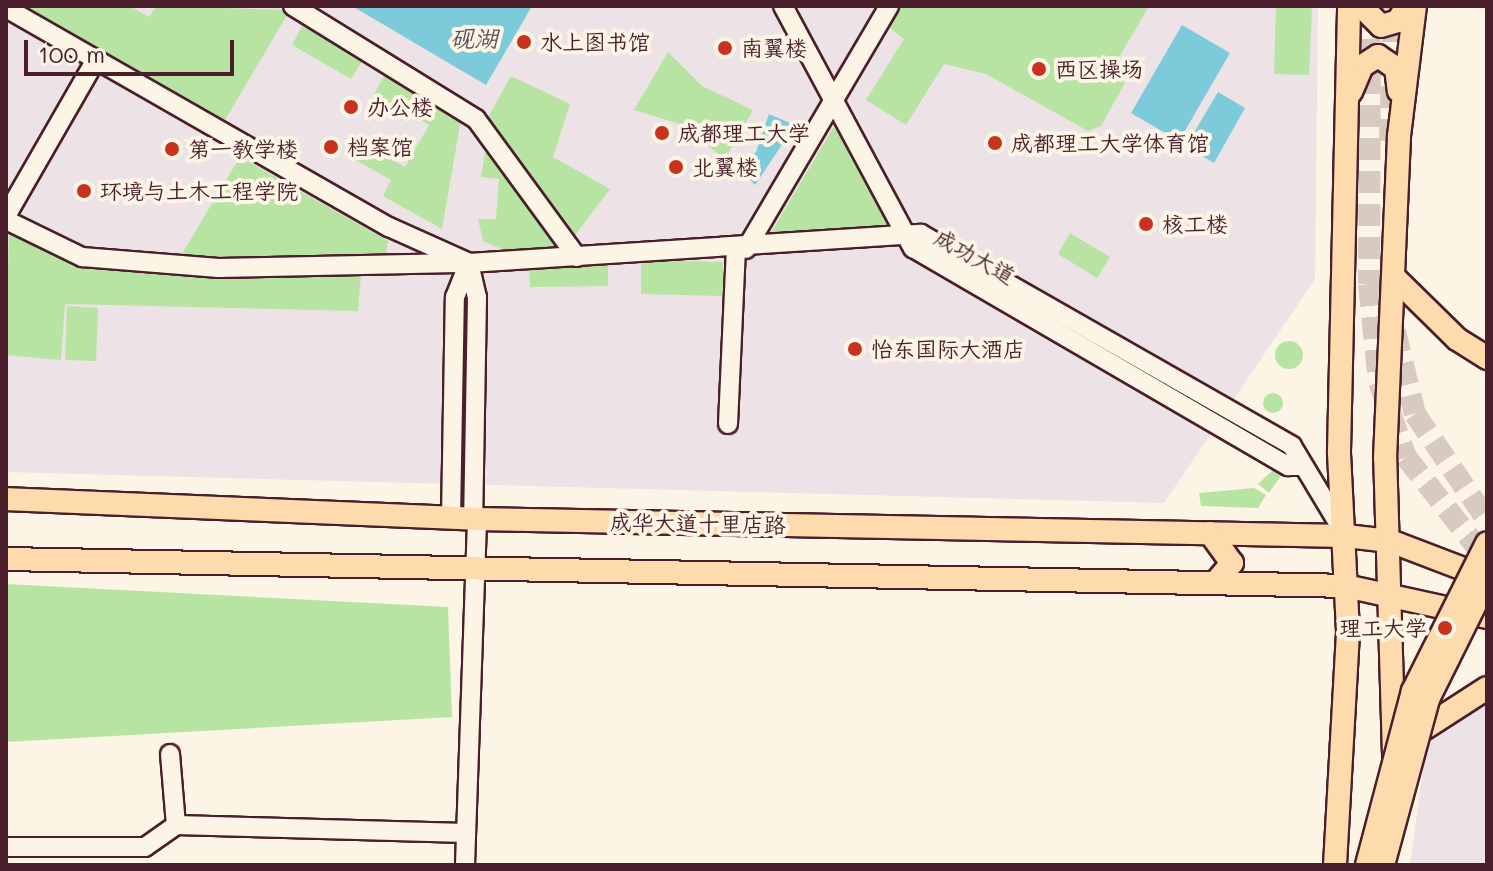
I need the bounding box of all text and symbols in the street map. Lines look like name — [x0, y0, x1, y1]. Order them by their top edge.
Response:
scale bar — [28, 24, 238, 74]
water label: 砚湖 — [450, 24, 498, 52]
place label: 水上图书馆 — [540, 29, 650, 55]
marker: 水上图书馆 — [515, 33, 533, 51]
place label: 南翼楼 — [741, 35, 807, 61]
text: 100 m — [38, 38, 105, 69]
marker: 南翼楼 — [716, 39, 734, 57]
place label: 西区操场 — [1055, 56, 1143, 82]
marker: 西区操场 — [1030, 60, 1048, 78]
place label: 办公楼 — [367, 94, 433, 120]
marker: 办公楼 — [342, 98, 360, 116]
place label: 成都理工大学 — [678, 120, 810, 146]
marker: 成都理工大学 — [653, 124, 671, 142]
place label: 成都理工大学体育馆 — [1011, 130, 1209, 156]
place label: 档案馆 — [347, 134, 413, 160]
marker: 成都理工大学体育馆 — [986, 134, 1004, 152]
place label: 第一教学楼 — [188, 136, 298, 162]
marker: 档案馆 — [322, 138, 340, 156]
marker: 第一教学楼 — [163, 140, 181, 158]
place label: 北翼楼 — [692, 154, 758, 180]
marker: 北翼楼 — [667, 158, 685, 176]
place label: 环境与土木工程学院 — [100, 178, 298, 204]
marker: 环境与土木工程学院 — [75, 182, 93, 200]
place label: 核工楼 — [1162, 211, 1228, 237]
marker: 核工楼 — [1137, 215, 1155, 233]
street label: 成功大道 — [930, 223, 1020, 289]
place label: 怡东国际大酒店 — [871, 336, 1025, 362]
marker: 怡东国际大酒店 — [846, 340, 864, 358]
street label: 成华大道十里店路 — [610, 508, 786, 538]
place label: 理工大学 — [1339, 615, 1427, 641]
marker: 理工大学 — [1434, 617, 1456, 639]

